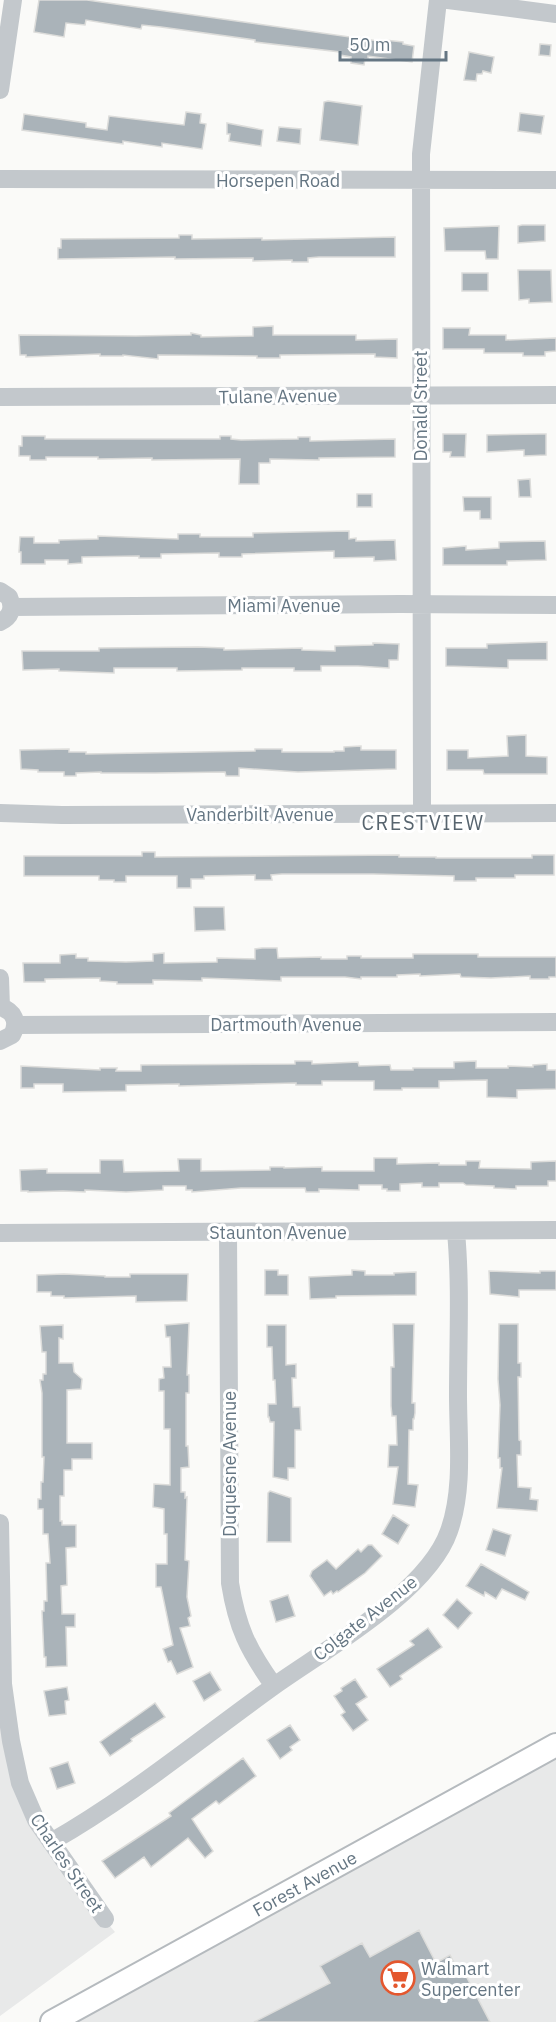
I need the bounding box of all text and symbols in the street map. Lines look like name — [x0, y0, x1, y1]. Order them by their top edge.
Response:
scale bar — [340, 24, 446, 62]
text: 50 m — [349, 33, 391, 56]
street label: Horsepen Road — [216, 169, 340, 192]
street label: Donald Street — [409, 351, 432, 461]
street label: Tulane Avenue — [219, 383, 338, 409]
street label: Miami Avenue — [227, 594, 341, 617]
street label: Vanderbilt Avenue — [186, 803, 334, 826]
district label: CRESTVIEW — [362, 809, 484, 836]
street label: Dartmouth Avenue — [210, 1013, 362, 1036]
street label: Staunton Avenue — [209, 1221, 347, 1244]
street label: Duquesne Avenue — [218, 1391, 241, 1537]
street label: Colgate Avenue — [308, 1570, 422, 1666]
street label: Charles Street — [25, 1809, 109, 1917]
street label: Forest Avenue — [248, 1845, 361, 1921]
place label: Walmart Supercenter — [421, 1957, 521, 2001]
supermarket icon: Walmart Supercenter — [380, 1960, 416, 1996]

